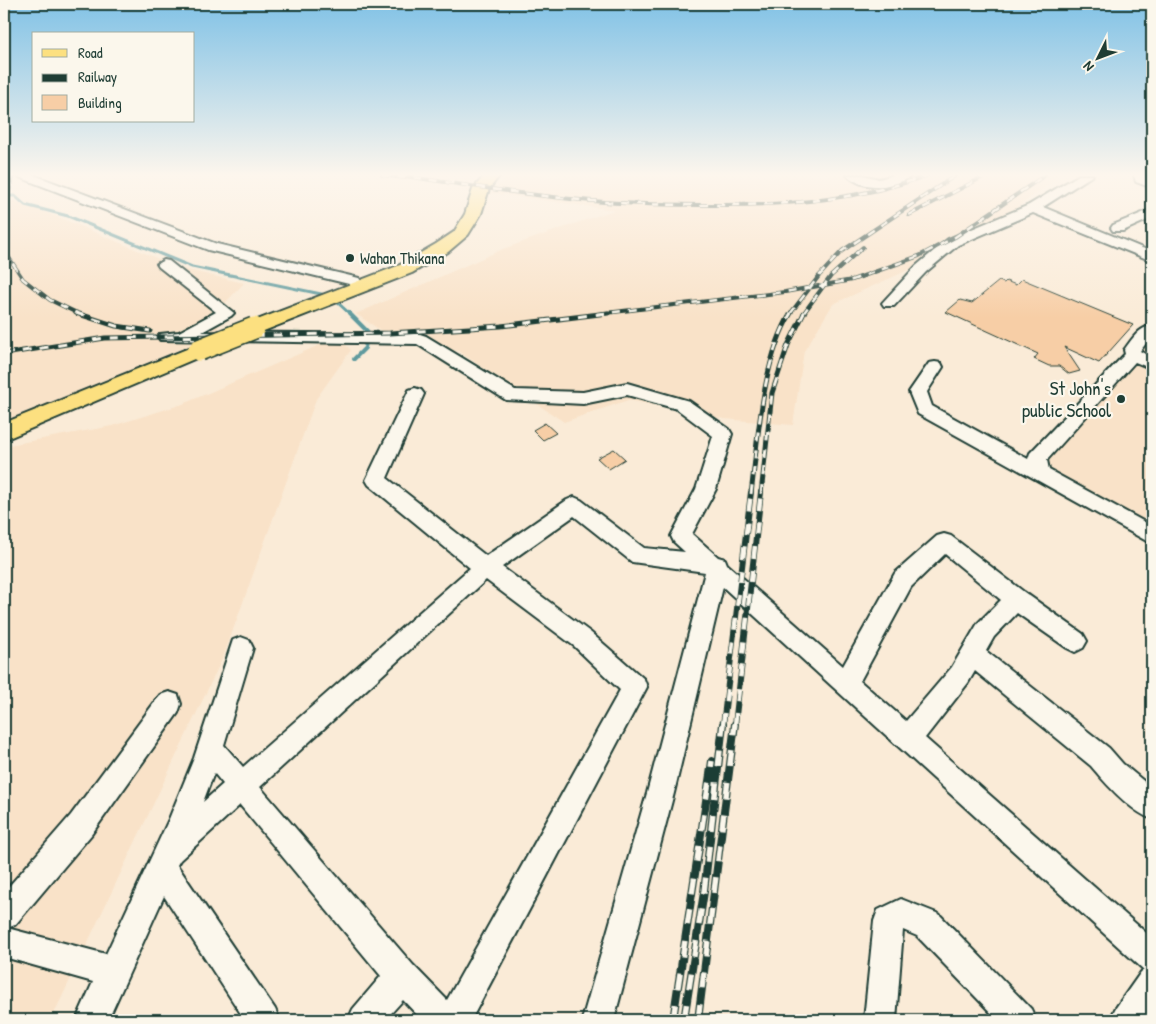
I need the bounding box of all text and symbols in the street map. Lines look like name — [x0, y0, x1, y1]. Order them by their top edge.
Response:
legend — [32, 32, 195, 122]
north arrow — [1074, 32, 1124, 82]
text: Road — [78, 42, 103, 63]
text: N — [1078, 58, 1098, 76]
text: Railway — [78, 66, 117, 87]
text: Building — [78, 92, 122, 113]
place label: Wahan Thikana — [360, 247, 444, 269]
marker: Wahan Thikana — [344, 252, 356, 264]
place label: St John's public School — [1022, 375, 1112, 423]
marker: St John's public School — [1115, 393, 1127, 405]

